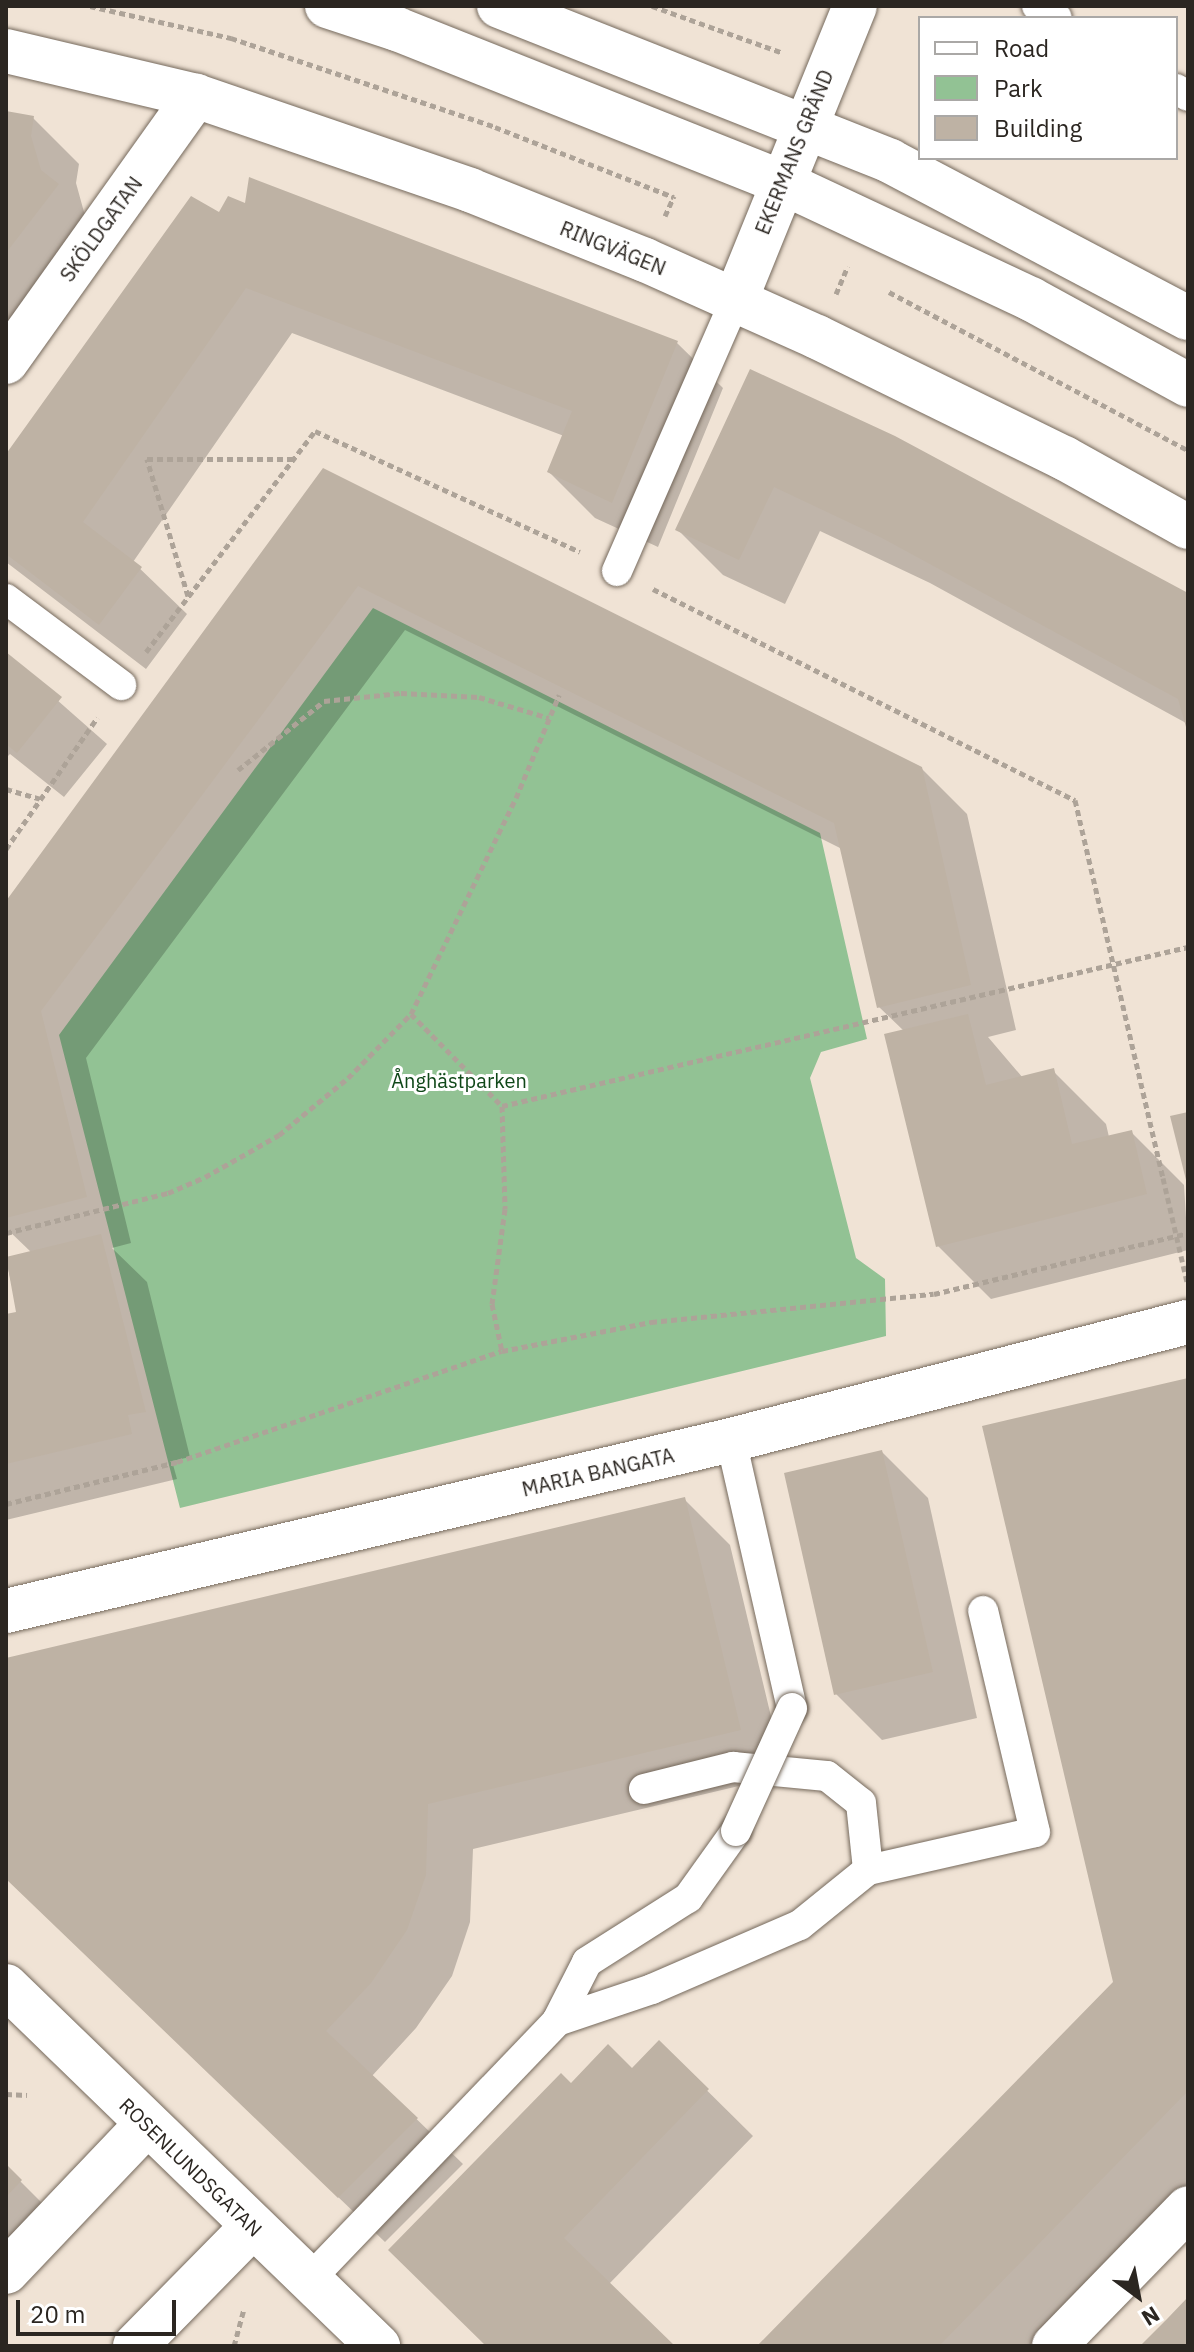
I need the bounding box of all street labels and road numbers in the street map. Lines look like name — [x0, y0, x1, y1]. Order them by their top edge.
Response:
street label: EKERMANS GRÄND — [750, 66, 838, 238]
street label: SKÖLDGATAN — [55, 172, 147, 286]
street label: RINGVÄGEN — [557, 216, 669, 280]
street label: MARIA BANGATA — [519, 1443, 677, 1501]
street label: ROSENLUNDSGATAN — [115, 2093, 267, 2241]

